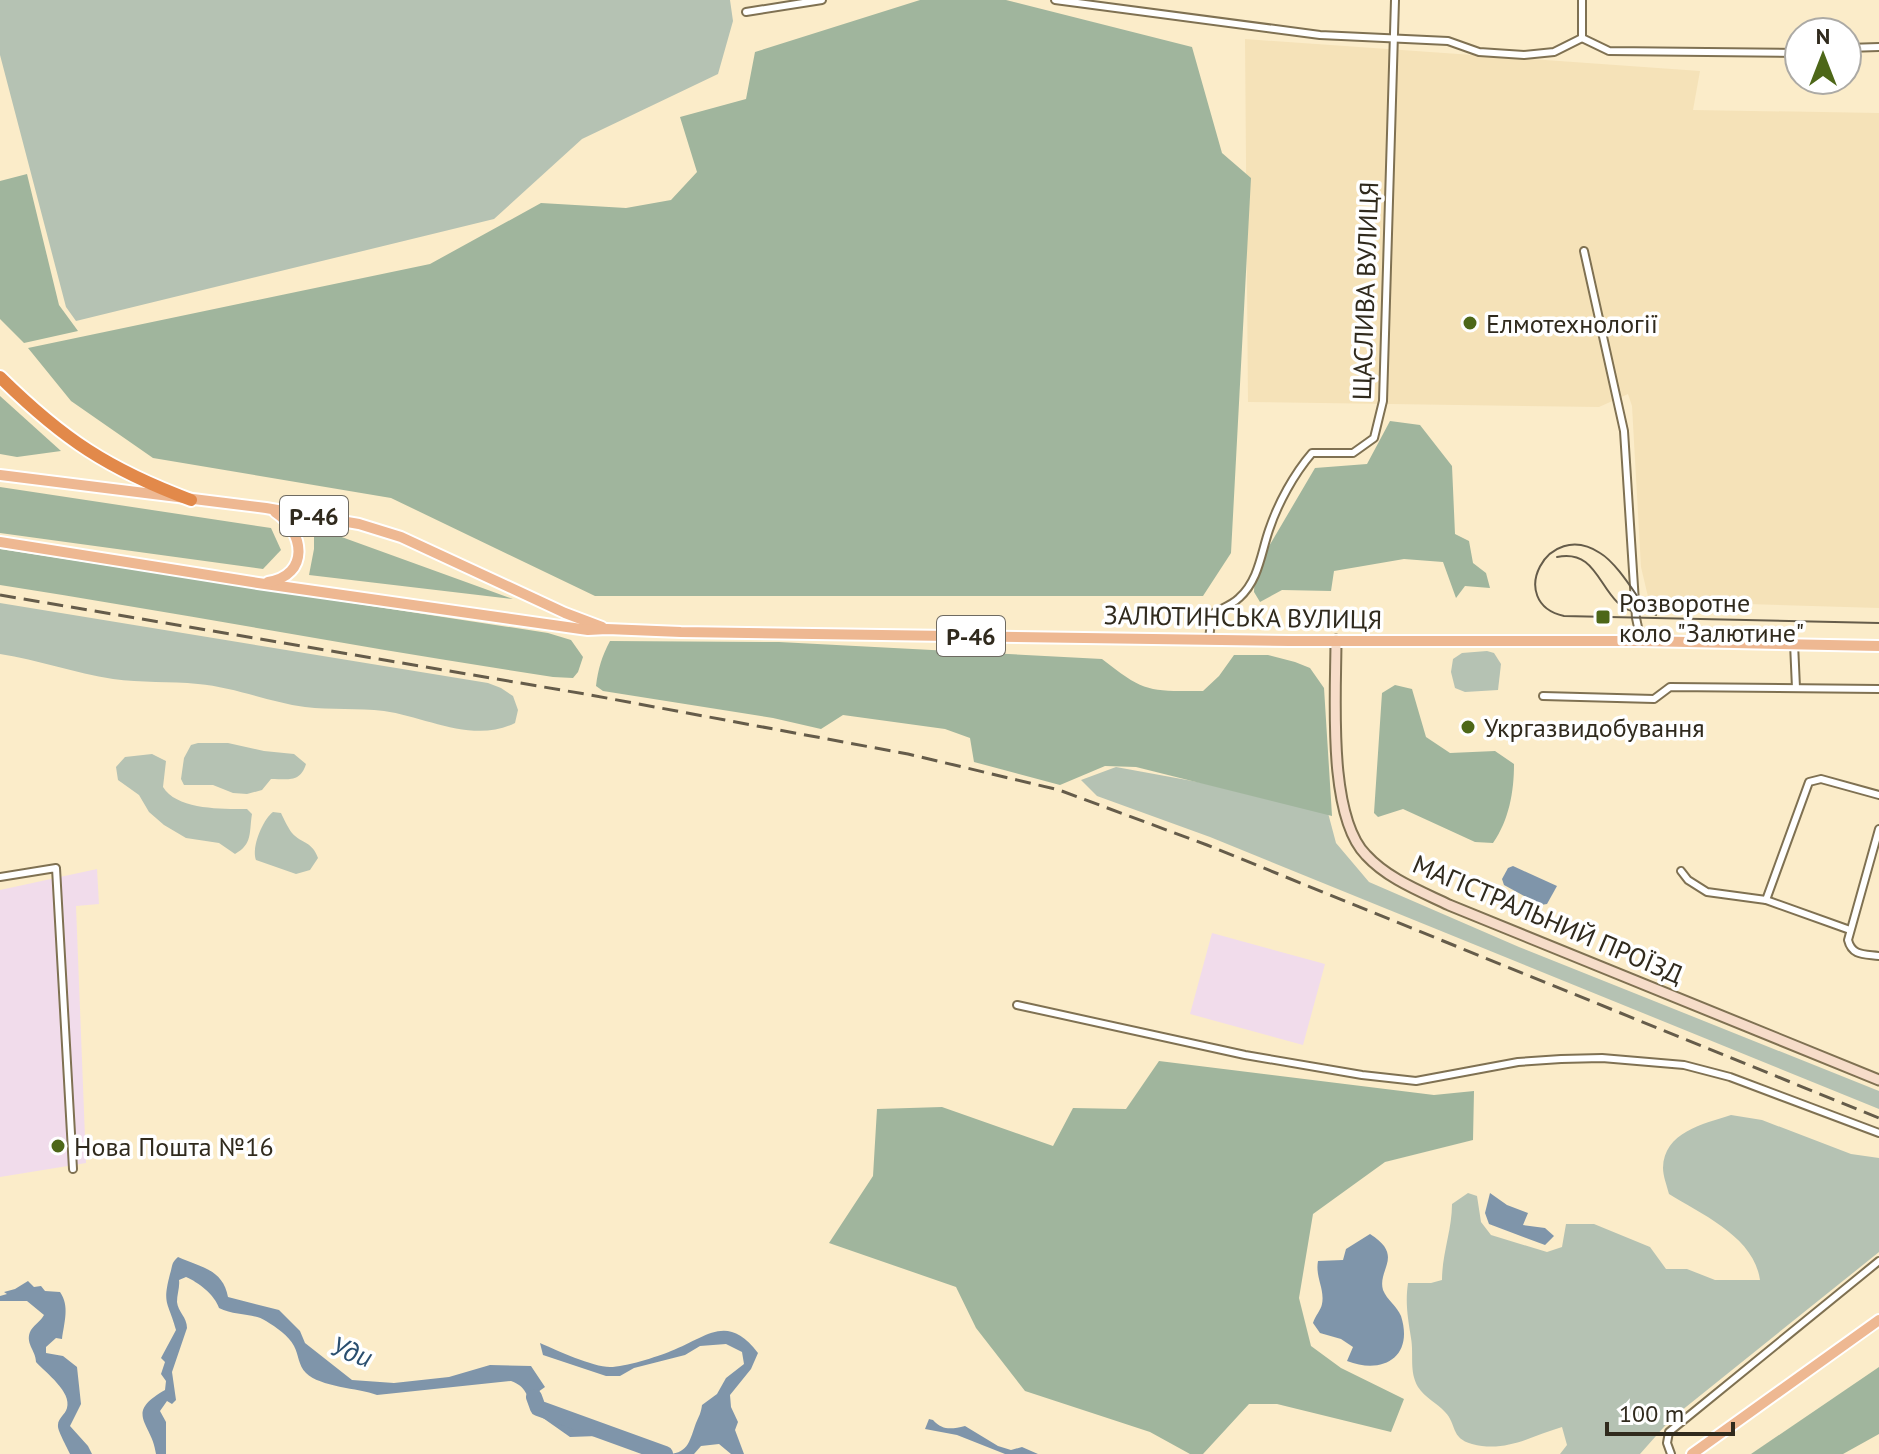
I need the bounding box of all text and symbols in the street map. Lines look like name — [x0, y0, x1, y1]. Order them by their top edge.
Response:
north arrow — [1783, 16, 1863, 96]
text: N — [1816, 22, 1830, 50]
street label: ЩАСЛИВА ВУЛИЦЯ — [1345, 181, 1385, 401]
place label: Елмотехнології — [1486, 307, 1658, 340]
marker: Елмотехнології — [1461, 314, 1479, 332]
road number: Р-46 — [280, 496, 348, 536]
place label: Розворотне коло "Залютине" — [1619, 586, 1804, 649]
street label: ЗАЛЮТИНСЬКА ВУЛИЦЯ — [1103, 598, 1383, 636]
marker: Розворотне коло "Залютине" — [1594, 608, 1612, 626]
road number: Р-46 — [937, 616, 1005, 656]
place label: Укргазвидобування — [1484, 711, 1705, 744]
marker: Укргазвидобування — [1459, 718, 1477, 736]
street label: МАГІСТРАЛЬНИЙ ПРОЇЗД — [1408, 847, 1688, 991]
place label: Нова Пошта №16 — [74, 1130, 274, 1163]
marker: Нова Пошта №16 — [49, 1137, 67, 1155]
water label: Уди — [326, 1326, 378, 1376]
scale bar — [1607, 1386, 1733, 1436]
text: 100 m — [1619, 1398, 1684, 1429]

